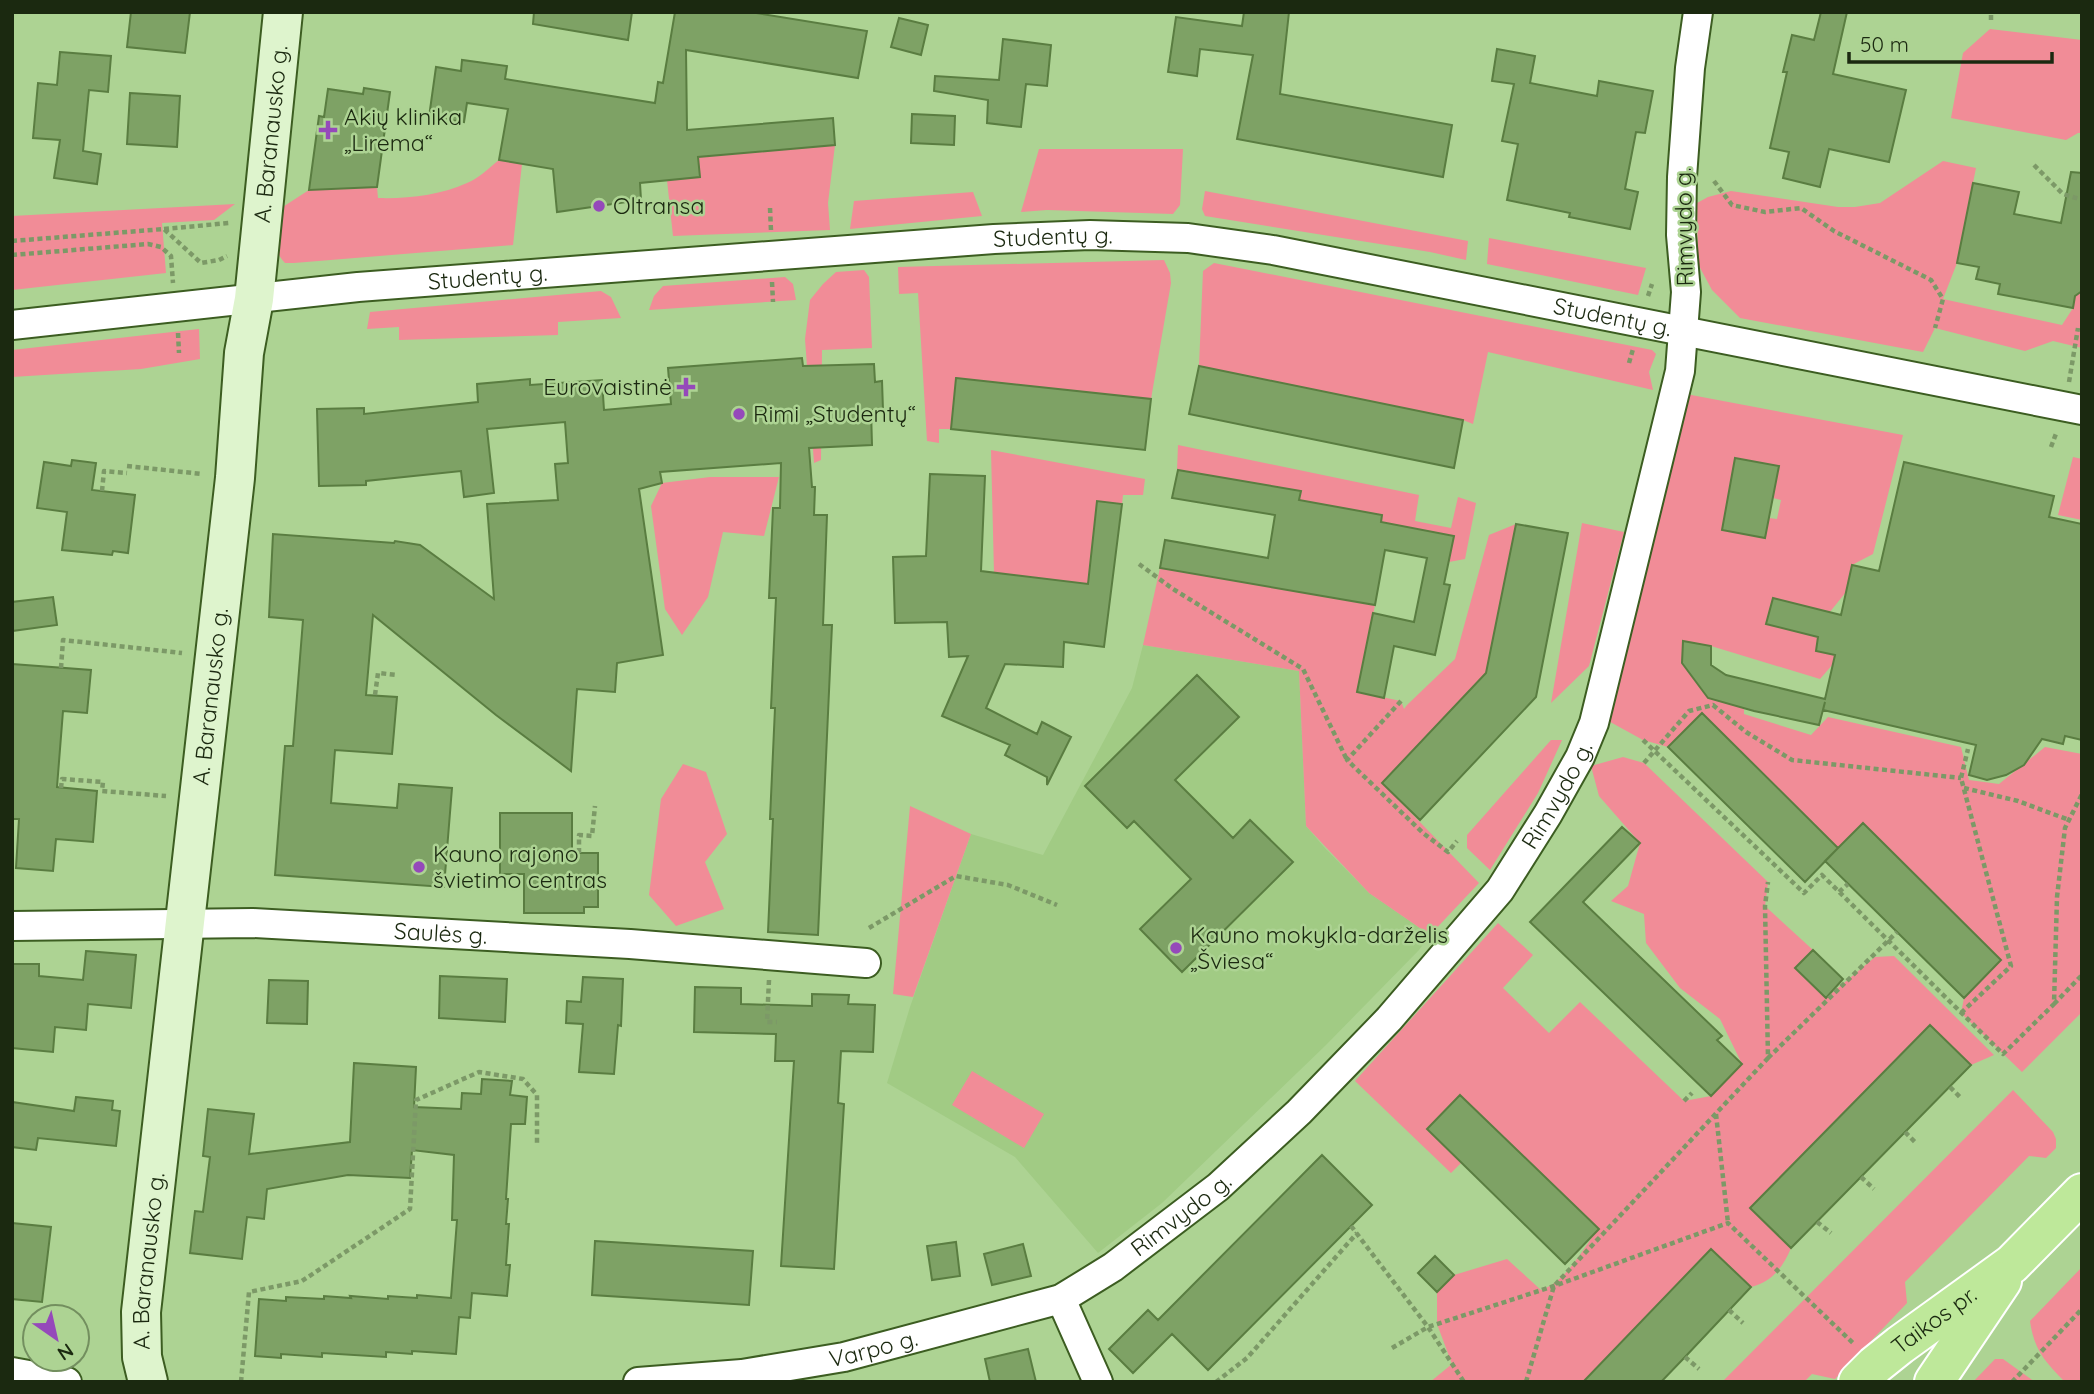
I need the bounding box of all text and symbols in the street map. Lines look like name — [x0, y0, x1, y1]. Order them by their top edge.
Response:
scale bar — [1849, 21, 2052, 65]
text: 50 m — [1860, 31, 1909, 57]
street label: A. Baranausko g. — [247, 44, 294, 224]
place label: Akių klinika „Lirema“ — [344, 102, 462, 157]
marker: Akių klinika „Lirema“ — [318, 120, 338, 140]
street label: Rimvydo g. — [1668, 167, 1699, 287]
place label: Oltransa — [613, 191, 704, 220]
marker: Oltransa — [591, 198, 607, 214]
street label: Studentų g. — [993, 220, 1113, 253]
street label: Studentų g. — [427, 258, 548, 296]
street label: Studentų g. — [1551, 291, 1674, 343]
place label: Eurovaistinė — [543, 372, 672, 401]
marker: Eurovaistinė — [678, 379, 694, 395]
place label: Rimi „Studentų“ — [753, 399, 916, 428]
marker: Rimi „Studentų“ — [731, 406, 747, 422]
street label: A. Baranausko g. — [185, 606, 234, 787]
street label: Rimvydo g. — [1515, 738, 1599, 854]
place label: Kauno rajono švietimo centras — [433, 839, 607, 894]
marker: Kauno rajono švietimo centras — [411, 859, 427, 875]
street label: Saulės g. — [393, 916, 488, 950]
place label: Kauno mokykla-darželis „Šviesa“ — [1190, 920, 1448, 975]
marker: Kauno mokykla-darželis „Šviesa“ — [1168, 940, 1184, 956]
street label: Rimvydo g. — [1125, 1167, 1237, 1262]
street label: A. Baranausko g. — [126, 1171, 171, 1350]
street label: Taikos pr. — [1885, 1280, 1982, 1360]
north arrow — [21, 1303, 91, 1373]
street label: Varpo g. — [827, 1323, 921, 1373]
text: N — [53, 1338, 78, 1366]

